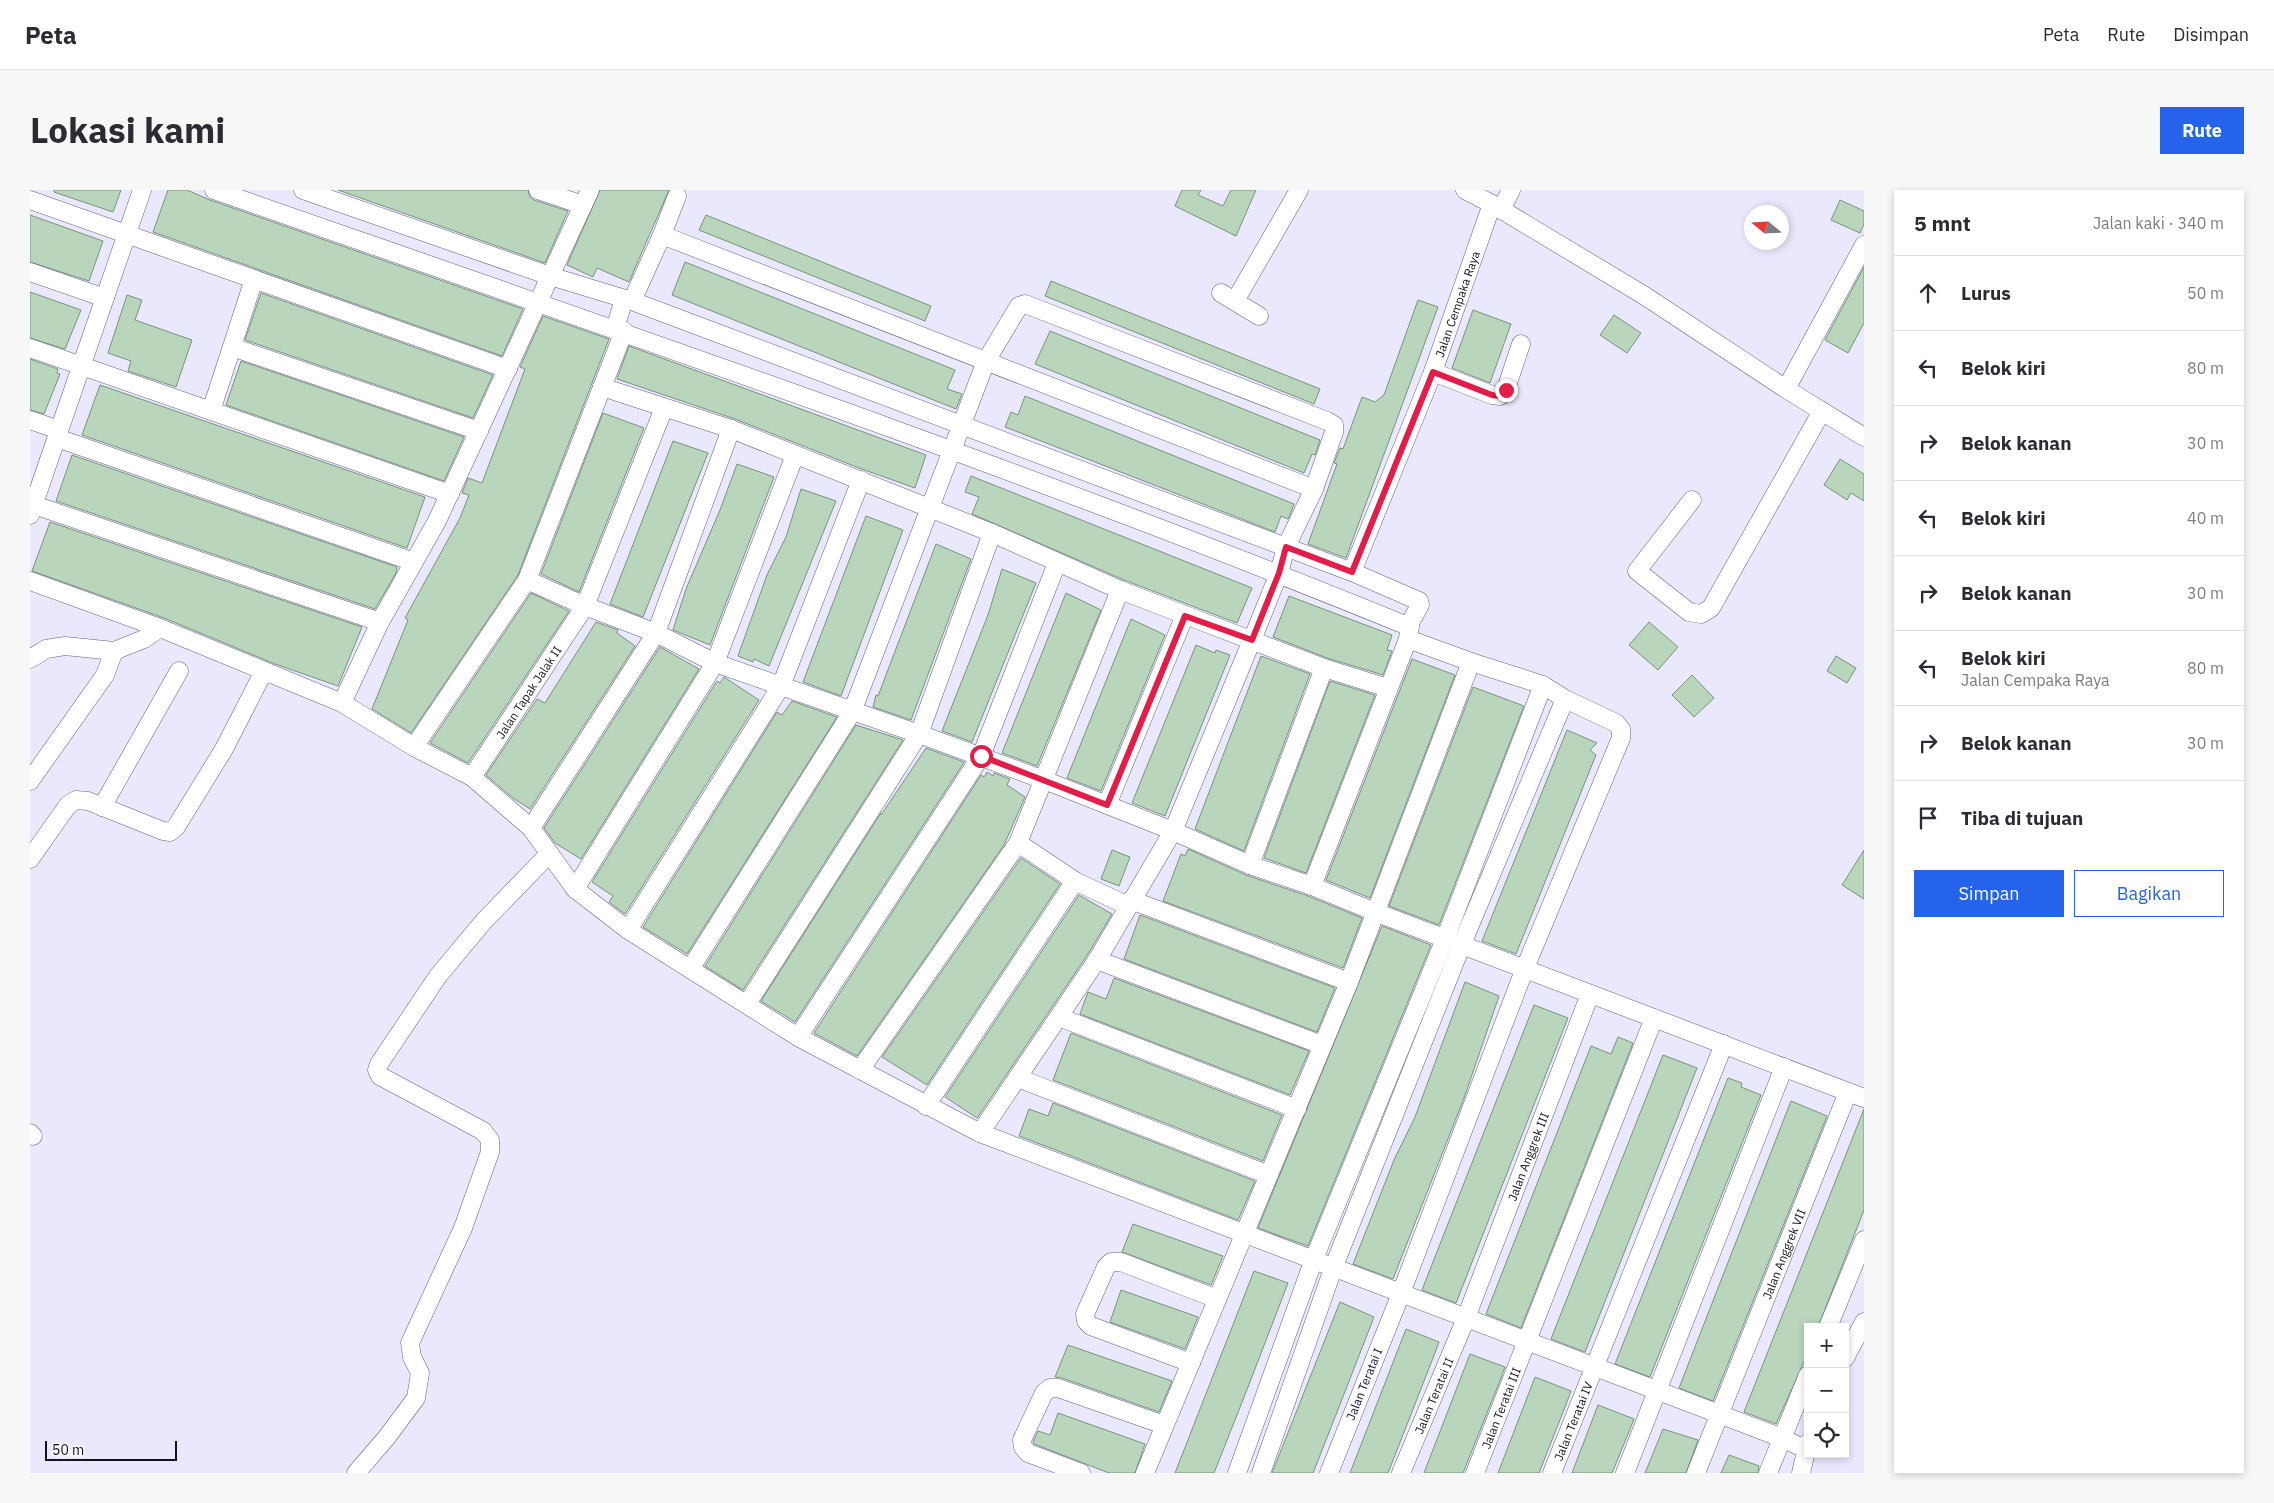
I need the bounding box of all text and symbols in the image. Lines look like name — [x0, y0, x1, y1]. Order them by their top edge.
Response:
text: Peta — [25, 19, 77, 51]
text: Peta — [2043, 23, 2079, 46]
text: Rute — [2107, 23, 2145, 46]
text: Disimpan — [2173, 23, 2249, 46]
text: Lokasi kami — [30, 107, 225, 153]
button: Rute — [2160, 107, 2244, 154]
north arrow — [1744, 205, 1789, 250]
text: 5 mnt — [1914, 209, 1971, 237]
text: Jalan kaki · 340 m — [2093, 213, 2224, 233]
street label: Jalan Cempaka Raya — [1431, 248, 1483, 359]
icon: ahead — [1914, 279, 1942, 307]
text: Lurus — [1961, 281, 2011, 305]
text: 50 m — [2187, 283, 2224, 303]
icon: left — [1914, 354, 1942, 382]
text: Belok kiri — [1961, 356, 2046, 380]
text: 80 m — [2187, 358, 2224, 378]
route end — [1495, 379, 1518, 402]
icon: right — [1914, 429, 1942, 457]
text: Belok kanan — [1961, 431, 2072, 455]
text: 30 m — [2187, 433, 2224, 453]
icon: left — [1914, 504, 1942, 532]
text: Belok kiri — [1961, 506, 2046, 530]
text: 40 m — [2187, 508, 2224, 528]
icon: right — [1914, 579, 1942, 607]
text: Belok kanan — [1961, 581, 2072, 605]
text: 30 m — [2187, 583, 2224, 603]
street label: Jalan Tapak Jalak II — [492, 643, 564, 741]
text: Belok kiri — [1961, 646, 2046, 670]
icon: left — [1914, 654, 1942, 682]
text: 80 m — [2187, 658, 2224, 678]
text: Jalan Cempaka Raya — [1961, 670, 2110, 690]
icon: right — [1914, 729, 1942, 757]
text: Belok kanan — [1961, 731, 2072, 755]
text: 30 m — [2187, 733, 2224, 753]
route start — [970, 745, 993, 768]
icon: arrive — [1914, 804, 1942, 832]
text: Tiba di tujuan — [1961, 806, 2083, 830]
button: Simpan — [1914, 870, 2064, 917]
button: Bagikan — [2074, 870, 2224, 917]
street label: Jalan Anggrek III — [1504, 1110, 1552, 1203]
street label: Jalan Anggrek VII — [1759, 1206, 1808, 1301]
map controls — [1804, 1323, 1849, 1458]
button: + — [1804, 1323, 1849, 1368]
street label: Jalan Teratai I — [1343, 1346, 1385, 1422]
street label: Jalan Teratai II — [1411, 1355, 1456, 1436]
street label: Jalan Teratai III — [1478, 1365, 1523, 1451]
button: − — [1804, 1368, 1849, 1413]
street label: Jalan Teratai IV — [1550, 1379, 1596, 1463]
button: locate — [1804, 1413, 1849, 1458]
scale bar — [45, 1438, 178, 1461]
text: 50 m — [52, 1441, 84, 1459]

